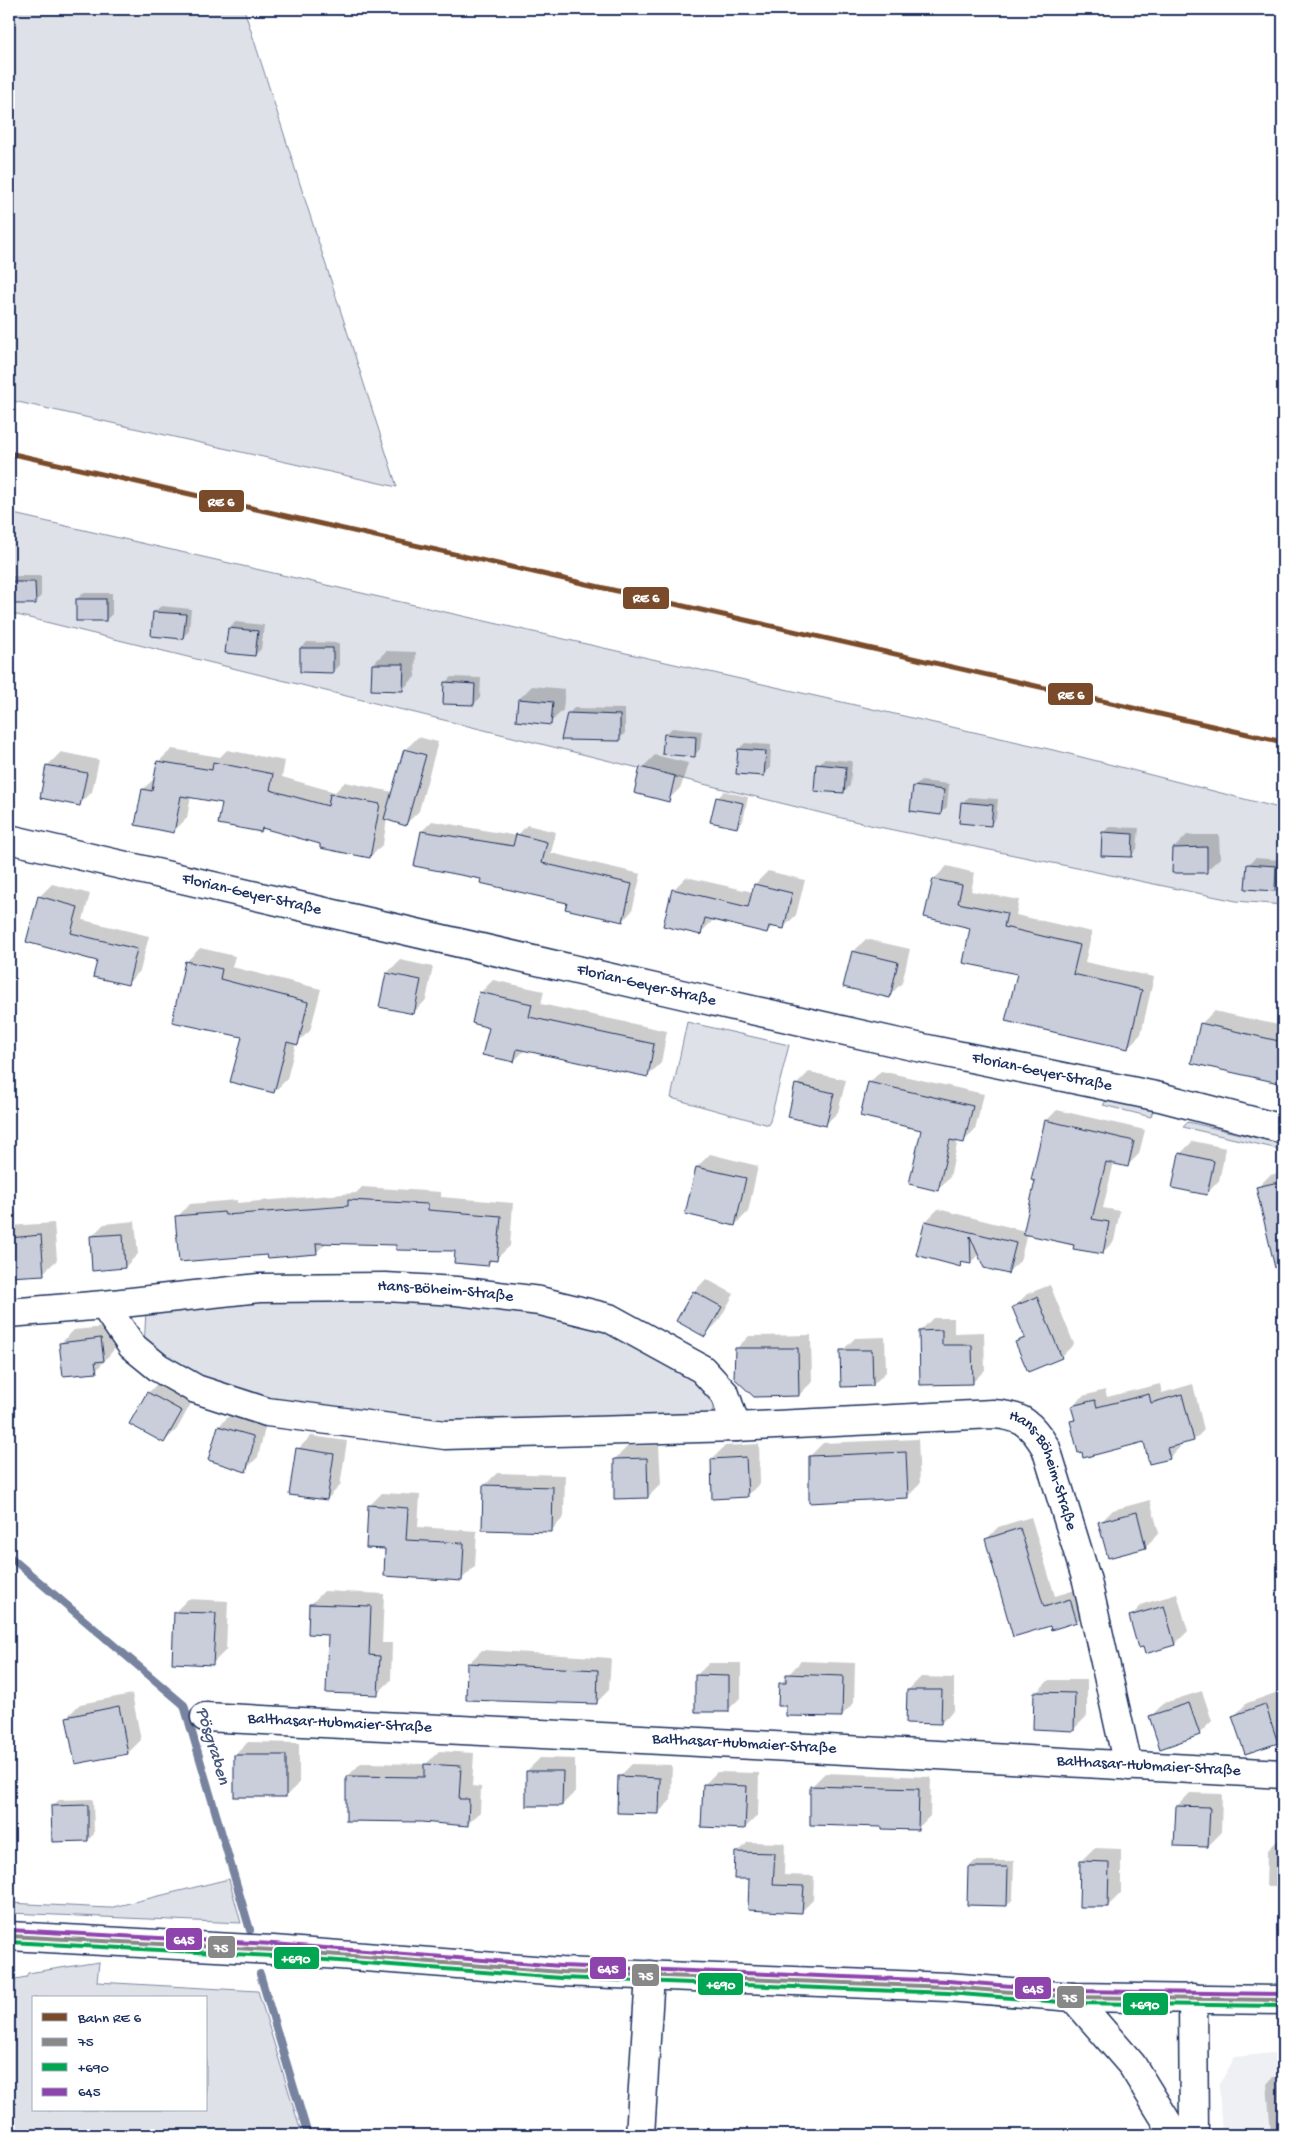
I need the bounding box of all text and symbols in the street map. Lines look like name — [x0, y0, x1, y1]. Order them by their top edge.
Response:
line badge: RE 6 — [198, 489, 245, 513]
text: RE 6 — [207, 495, 235, 512]
line badge: RE 6 — [622, 586, 670, 610]
text: RE 6 — [632, 591, 660, 608]
line badge: RE 6 — [1047, 682, 1094, 706]
text: RE 6 — [1057, 688, 1085, 705]
street label: Florian-Geyer-Straße — [179, 869, 324, 920]
street label: Florian-Geyer-Straße — [574, 961, 718, 1011]
street label: Florian-Geyer-Straße — [969, 1049, 1114, 1096]
street label: Hans-Böheim-Straße — [378, 1277, 515, 1307]
street label: Hans-Böheim-Straße — [1007, 1407, 1081, 1534]
water label: Pösgraben — [190, 1705, 234, 1788]
street label: Balthasar-Hubmaier-Straße — [246, 1710, 433, 1738]
street label: Balthasar-Hubmaier-Straße — [651, 1730, 838, 1759]
street label: Balthasar-Hubmaier-Straße — [1055, 1752, 1242, 1781]
line badge: 645 — [165, 1927, 203, 1951]
text: 645 — [173, 1933, 195, 1950]
line badge: 75 — [207, 1935, 236, 1959]
text: 75 — [213, 1941, 229, 1958]
line badge: +690 — [273, 1946, 320, 1970]
text: +690 — [281, 1952, 310, 1969]
line badge: 645 — [589, 1956, 627, 1980]
text: 645 — [597, 1962, 619, 1979]
line badge: 75 — [631, 1963, 660, 1987]
text: 75 — [638, 1969, 654, 1986]
line badge: +690 — [697, 1972, 744, 1996]
line badge: 645 — [1014, 1976, 1052, 2000]
text: +690 — [706, 1978, 735, 1995]
text: 645 — [1022, 1982, 1044, 1999]
line badge: 75 — [1056, 1985, 1085, 2009]
text: 75 — [1062, 1991, 1078, 2008]
line badge: +690 — [1122, 1992, 1169, 2016]
legend — [32, 1996, 208, 2112]
text: +690 — [1130, 1998, 1159, 2015]
text: Bahn RE 6 — [77, 2010, 141, 2028]
text: 75 — [77, 2034, 94, 2052]
text: +690 — [78, 2060, 109, 2078]
text: 645 — [78, 2084, 101, 2102]

